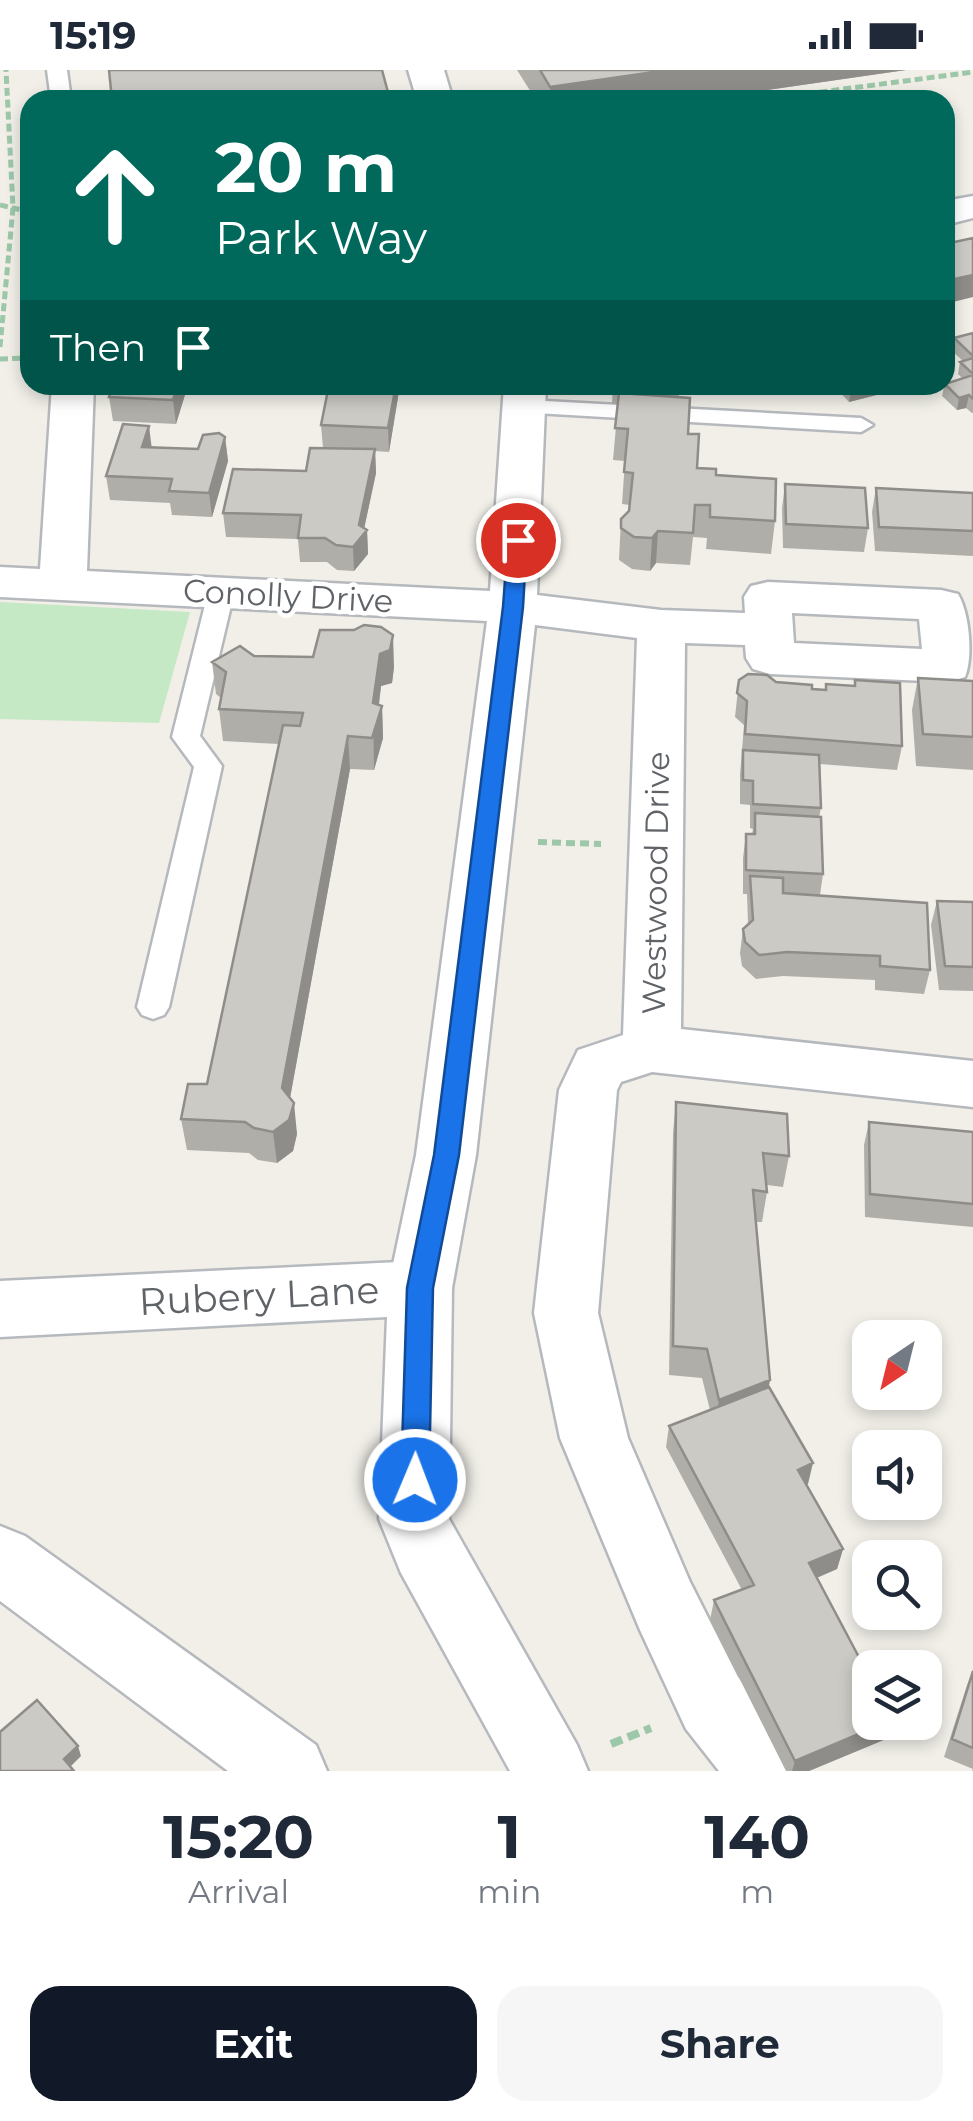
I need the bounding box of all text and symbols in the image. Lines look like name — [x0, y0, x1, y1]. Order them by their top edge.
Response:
text: 15:19 — [50, 12, 137, 59]
text: 20 m — [215, 124, 397, 210]
icon: ahead — [50, 130, 180, 260]
text: Park Way — [215, 210, 427, 265]
icon: arrive — [166, 320, 221, 375]
text: Then — [50, 324, 146, 371]
pin — [476, 498, 561, 583]
icon: arrive — [491, 513, 546, 568]
street label: Conolly Drive — [182, 571, 394, 620]
street label: Westwood Drive — [634, 751, 677, 1015]
street label: Rubery Lane — [138, 1266, 380, 1325]
north arrow — [852, 1320, 942, 1410]
map controls — [852, 1320, 942, 1740]
position arrow — [363, 1428, 467, 1532]
button: sound — [852, 1430, 942, 1520]
button: search — [852, 1540, 942, 1630]
button: layers — [852, 1650, 942, 1740]
text: 15:20 — [163, 1800, 314, 1873]
text: 1 — [497, 1800, 521, 1873]
text: 140 — [704, 1800, 810, 1873]
text: Arrival — [188, 1872, 289, 1911]
text: min — [477, 1872, 541, 1911]
text: m — [740, 1872, 774, 1911]
button: Exit — [30, 1986, 477, 2101]
button: Share — [497, 1986, 943, 2101]

